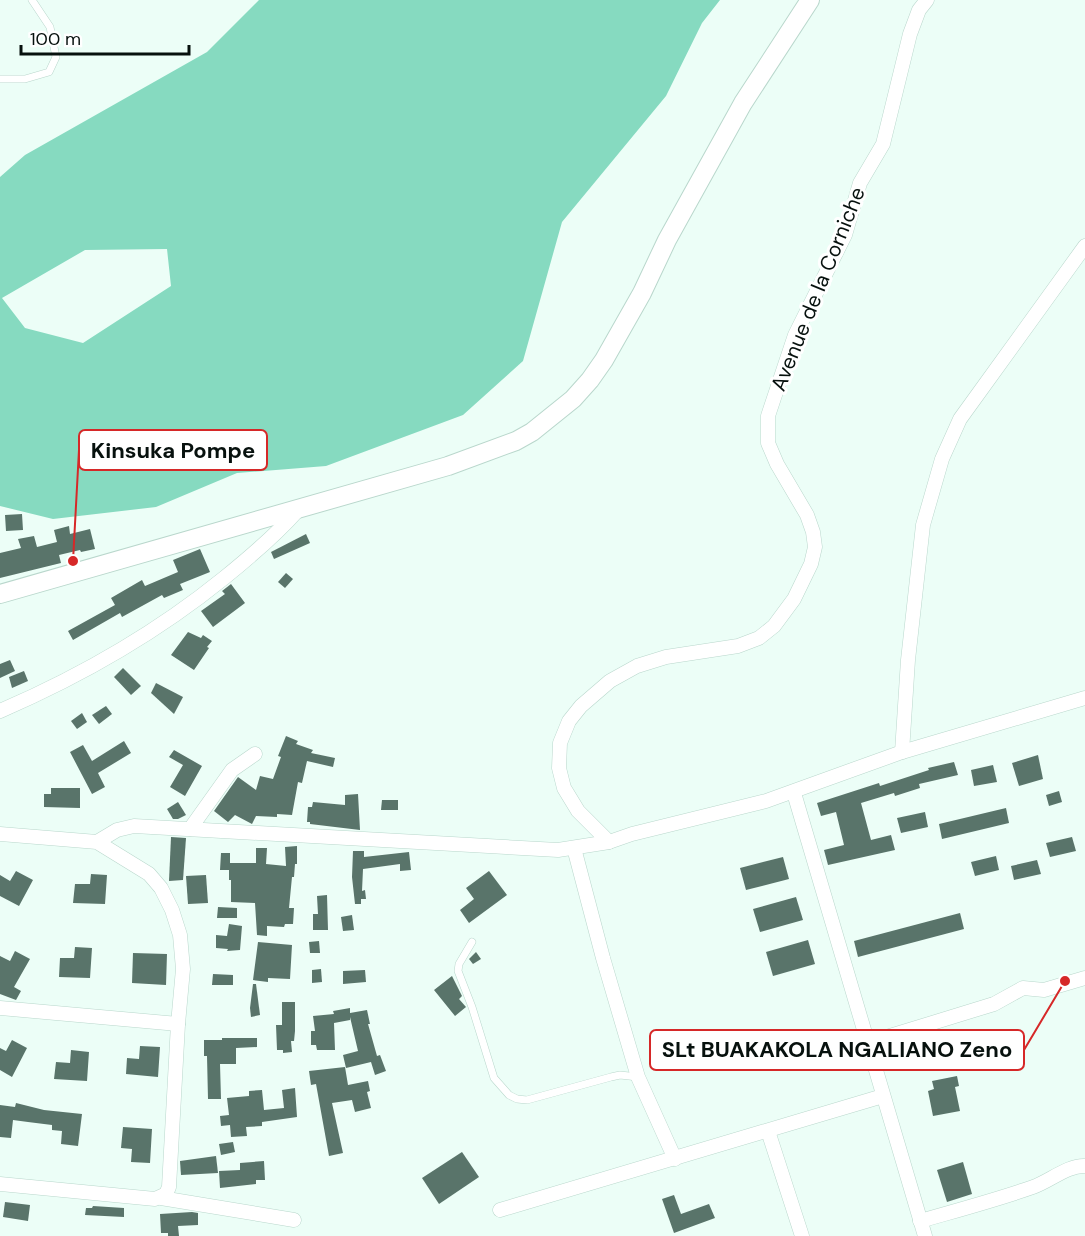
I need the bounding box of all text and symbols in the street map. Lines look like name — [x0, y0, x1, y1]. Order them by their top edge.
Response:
scale bar — [21, 18, 189, 56]
text: 100 m — [30, 27, 81, 51]
street label: Avenue de la Corniche — [764, 183, 872, 395]
callout: Kinsuka Pompe — [79, 430, 267, 470]
text: Kinsuka Pompe — [91, 436, 255, 465]
callout: SLt BUAKAKOLA NGALIANO Zeno — [650, 1030, 1024, 1070]
text: SLt BUAKAKOLA NGALIANO Zeno — [662, 1035, 1012, 1064]

